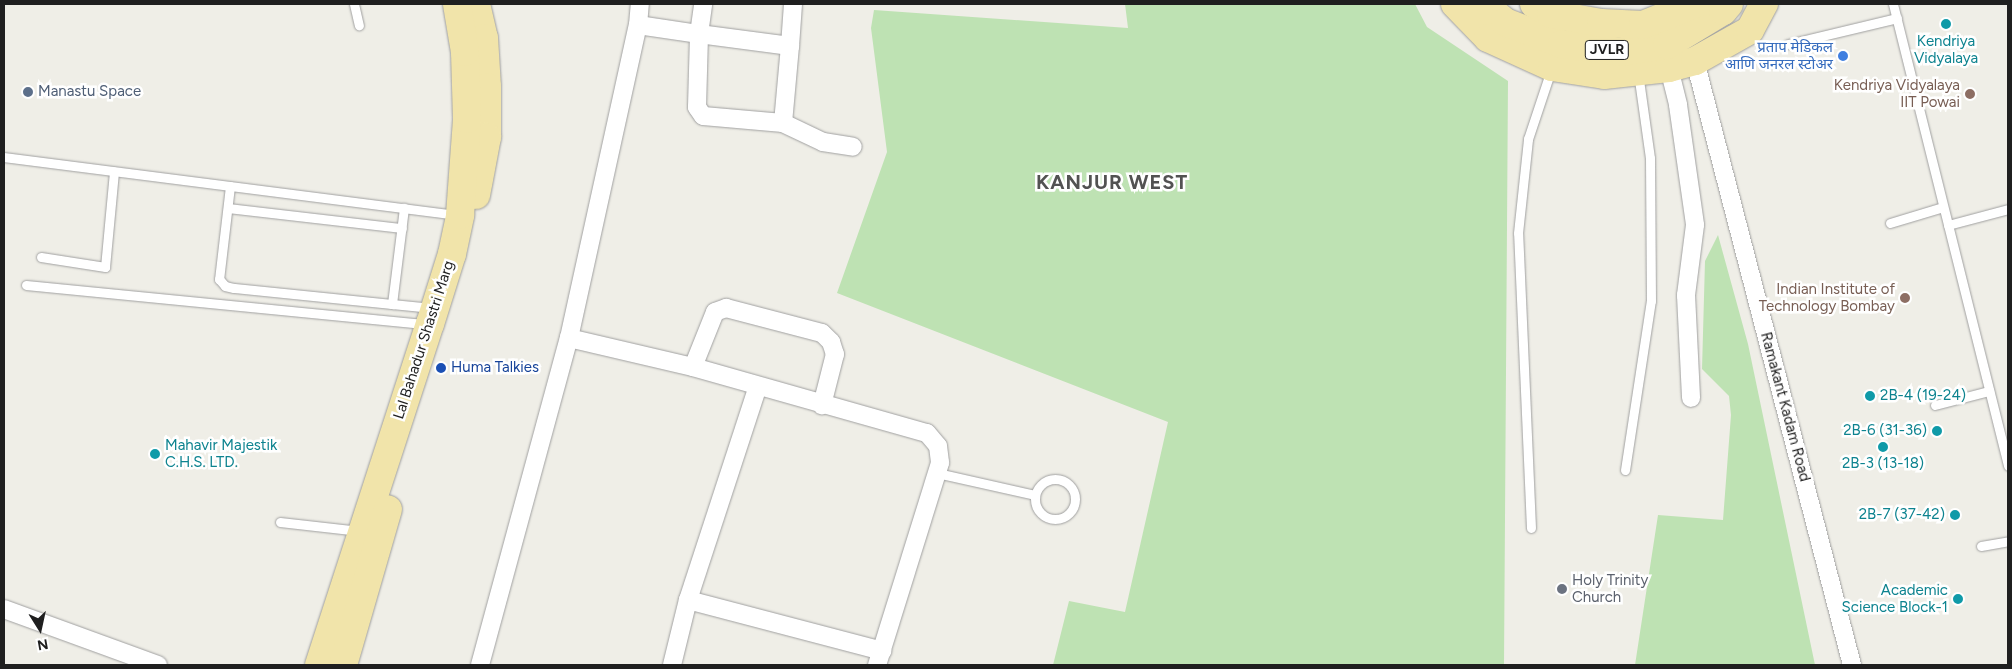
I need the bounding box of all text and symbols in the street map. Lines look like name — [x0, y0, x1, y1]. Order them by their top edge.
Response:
marker: Kendriya Vidyalaya — [1940, 18, 1952, 30]
place label: Kendriya Vidyalaya — [1914, 32, 1978, 67]
road number: JVLR — [1584, 38, 1630, 62]
place label: प्रताप मेडिकल आणि जनरल स्टोअर — [1725, 38, 1833, 73]
marker: प्रताप मेडिकल आणि जनरल स्टोअर — [1837, 50, 1849, 62]
place label: Kendriya Vidyalaya IIT Powai — [1834, 76, 1960, 111]
place label: Manastu Space — [38, 83, 141, 101]
marker: Manastu Space — [22, 86, 34, 98]
marker: Kendriya Vidyalaya IIT Powai — [1964, 88, 1976, 100]
district label: KANJUR WEST — [1035, 170, 1189, 194]
street label: Lal Bahadur Shastri Marg — [390, 258, 458, 422]
place label: Indian Institute of Technology Bombay — [1759, 280, 1895, 315]
marker: Indian Institute of Technology Bombay — [1899, 292, 1911, 304]
street label: Ramakant Kadam Road — [1756, 330, 1814, 484]
place label: Huma Talkies — [451, 359, 539, 377]
marker: Huma Talkies — [435, 362, 447, 374]
place label: 2B-4 (19-24) — [1880, 387, 1966, 405]
marker: 2B-4 (19-24) — [1864, 390, 1876, 402]
place label: 2B-6 (31-36) — [1843, 422, 1927, 440]
marker: 2B-6 (31-36) — [1931, 425, 1943, 437]
place label: Mahavir Majestik C.H.S. LTD. — [165, 436, 277, 471]
marker: 2B-3 (13-18) — [1877, 441, 1889, 453]
marker: Mahavir Majestik C.H.S. LTD. — [149, 448, 161, 460]
place label: 2B-3 (13-18) — [1842, 455, 1924, 473]
place label: 2B-7 (37-42) — [1859, 506, 1945, 524]
marker: 2B-7 (37-42) — [1949, 509, 1961, 521]
place label: Holy Trinity Church — [1572, 571, 1648, 606]
place label: Academic Science Block-1 — [1842, 581, 1948, 616]
marker: Holy Trinity Church — [1556, 583, 1568, 595]
marker: Academic Science Block-1 — [1952, 593, 1964, 605]
north arrow — [15, 604, 65, 654]
text: N — [36, 635, 50, 654]

